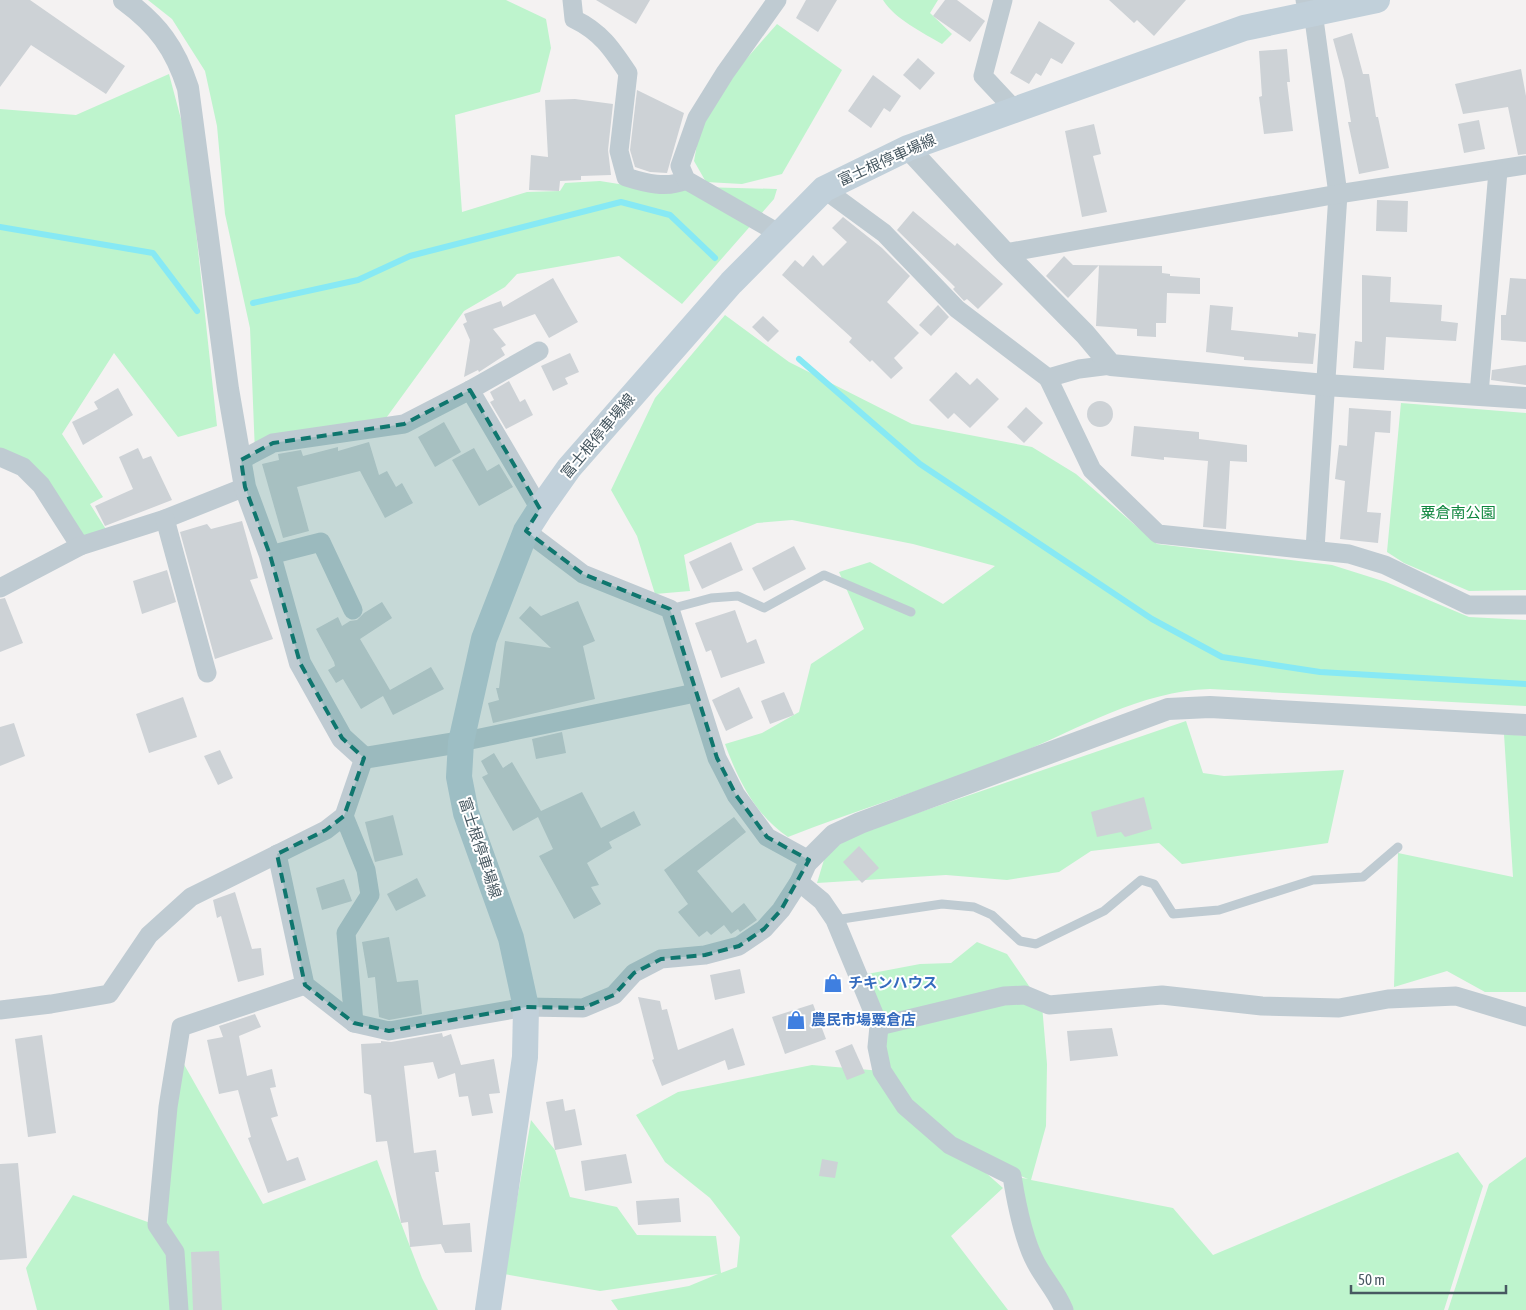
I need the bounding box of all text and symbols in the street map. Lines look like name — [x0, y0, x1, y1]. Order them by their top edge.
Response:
street label: 富士根停車場線 — [835, 130, 938, 189]
street label: 富士根停車場線 — [557, 390, 638, 481]
park label: 粟倉南公園 — [1420, 504, 1496, 521]
street label: 富士根停車場線 — [456, 795, 505, 900]
shop icon: チキンハウス — [822, 972, 844, 994]
place label: チキンハウス — [848, 974, 938, 991]
shop icon: 農民市場粟倉店 — [785, 1009, 807, 1031]
place label: 農民市場粟倉店 — [811, 1011, 916, 1028]
scale bar — [1351, 1262, 1506, 1294]
text: 50 m — [1358, 1271, 1385, 1288]

